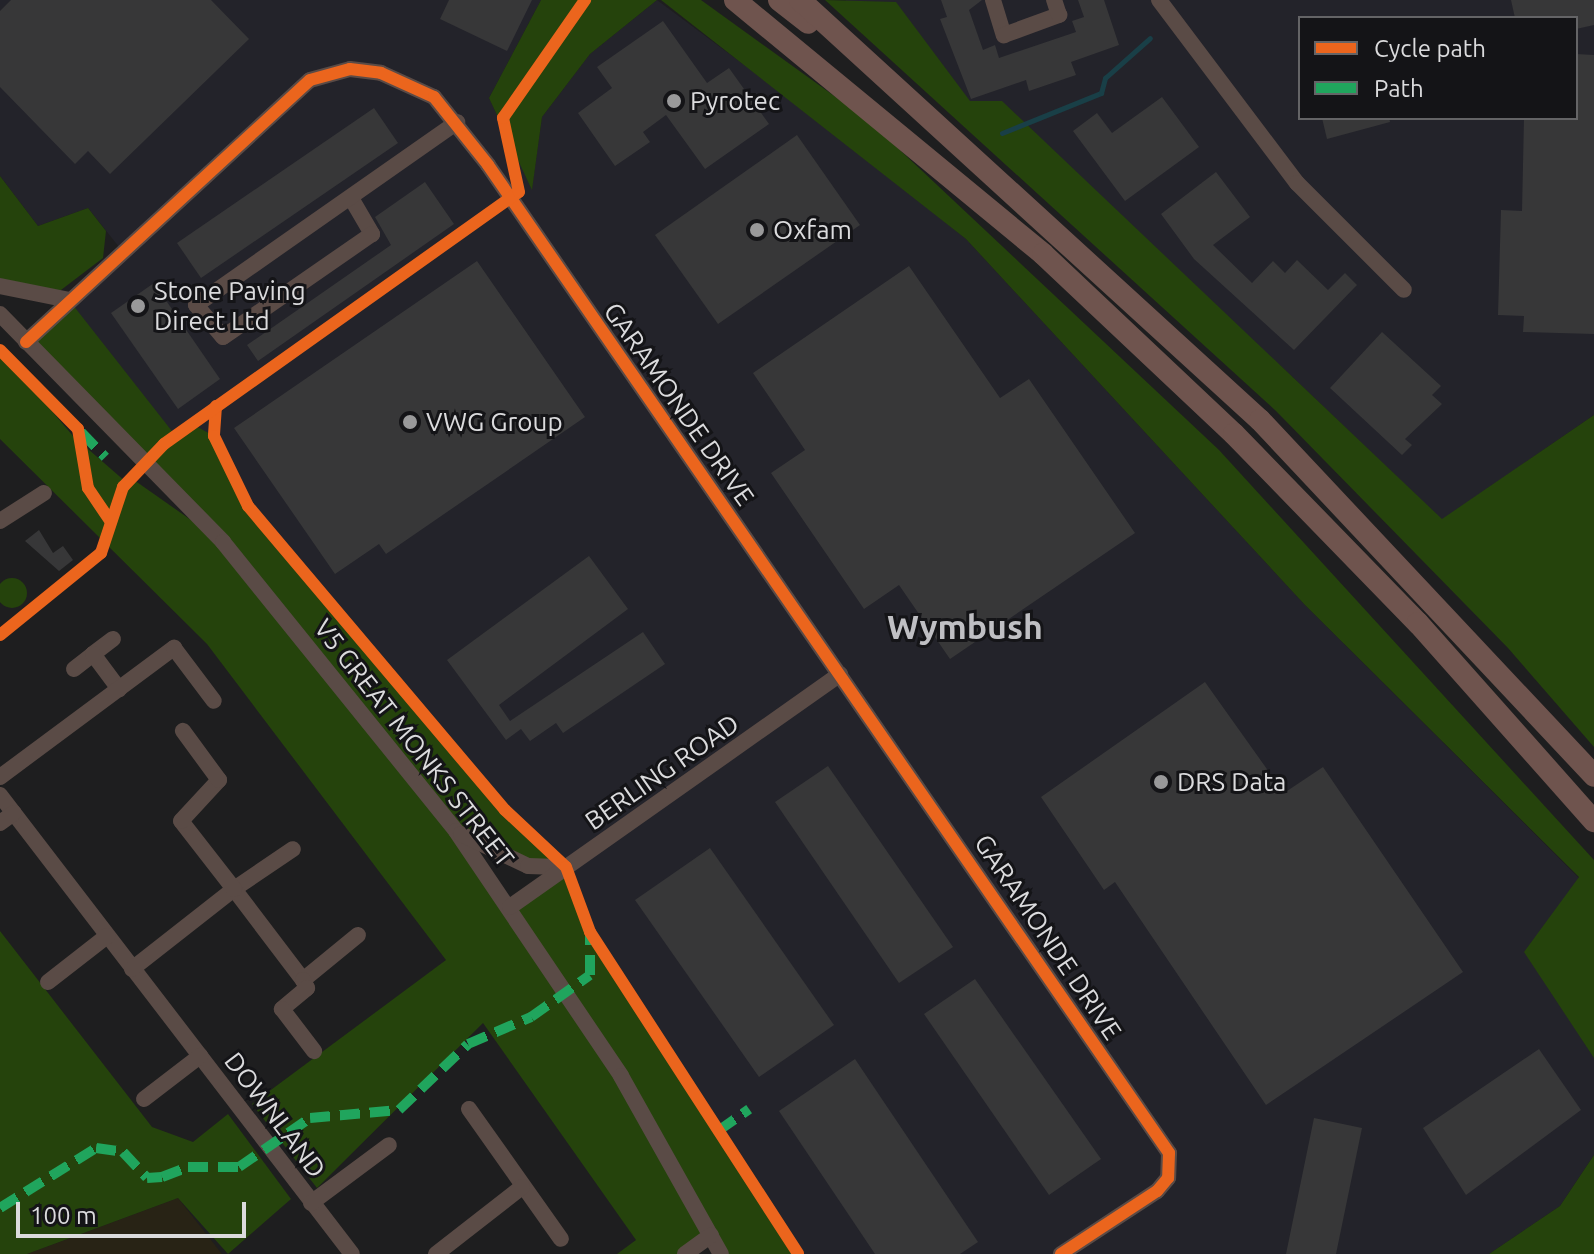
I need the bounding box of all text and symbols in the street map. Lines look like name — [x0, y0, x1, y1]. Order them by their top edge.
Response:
legend — [1298, 16, 1578, 120]
text: Cycle path — [1374, 35, 1486, 62]
text: Path — [1374, 75, 1424, 102]
place label: Pyrotec — [690, 85, 780, 117]
marker: Pyrotec — [665, 92, 683, 110]
place label: Oxfam — [773, 214, 852, 246]
marker: Oxfam — [748, 221, 766, 239]
place label: Stone Paving Direct Ltd — [154, 275, 306, 336]
marker: Stone Paving Direct Ltd — [129, 297, 147, 315]
street label: GARAMONDE DRIVE — [597, 297, 761, 511]
place label: VWG Group — [426, 406, 563, 438]
marker: VWG Group — [401, 413, 419, 431]
district label: Wymbush — [887, 607, 1043, 647]
street label: V5 GREAT MONKS STREET — [307, 613, 521, 873]
street label: BERLING ROAD — [579, 708, 745, 836]
place label: DRS Data — [1177, 766, 1286, 798]
marker: DRS Data — [1152, 773, 1170, 791]
street label: GARAMONDE DRIVE — [968, 829, 1128, 1045]
street label: DOWNLAND — [218, 1046, 332, 1184]
scale bar — [20, 1186, 250, 1236]
text: 100 m — [30, 1202, 97, 1229]

